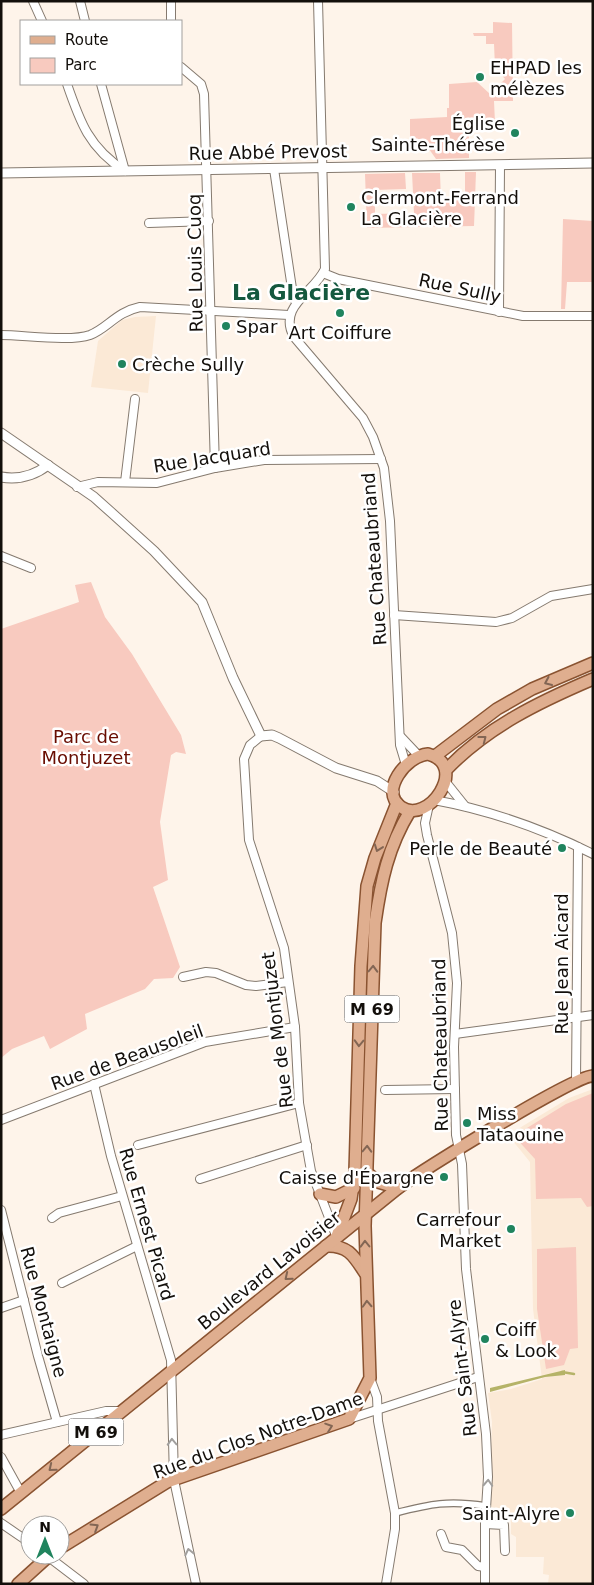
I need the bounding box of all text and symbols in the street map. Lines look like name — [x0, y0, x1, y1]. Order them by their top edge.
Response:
legend — [20, 20, 182, 85]
text: Route — [65, 31, 109, 49]
text: Parc — [65, 56, 97, 74]
place label: EHPAD les mélèzes — [490, 57, 582, 99]
marker: EHPAD les mélèzes — [474, 71, 486, 83]
place label: Église Sainte-Thérèse — [371, 113, 505, 155]
marker: Église Sainte-Thérèse — [509, 127, 521, 139]
street label: Rue Abbé Prevost — [189, 140, 347, 164]
place label: Clermont-Ferrand La Glacière — [361, 187, 519, 229]
street label: Rue Louis Cuoq — [183, 194, 207, 332]
marker: Clermont-Ferrand La Glacière — [345, 201, 357, 213]
street label: Rue Sully — [417, 269, 503, 307]
district label: La Glacière — [232, 280, 370, 305]
marker: Art Coiffure — [334, 307, 346, 319]
place label: Spar — [236, 316, 278, 337]
marker: Spar — [220, 320, 232, 332]
place label: Art Coiffure — [289, 322, 391, 343]
place label: Crèche Sully — [132, 354, 245, 375]
marker: Crèche Sully — [116, 358, 128, 370]
street label: Rue Jacquard — [152, 437, 272, 477]
street label: Rue Chateaubriand — [357, 472, 391, 646]
one-way arrow — [544, 676, 553, 686]
park label: Parc de Montjuzet — [42, 726, 131, 768]
one-way arrow — [477, 736, 486, 744]
place label: Perle de Beauté — [409, 838, 552, 859]
marker: Perle de Beauté — [556, 842, 568, 854]
one-way arrow — [374, 843, 385, 852]
street label: Rue Jean Aicard — [551, 893, 572, 1035]
street label: Rue de Montjuzet — [257, 951, 297, 1109]
street label: Rue Chateaubriand — [428, 958, 452, 1132]
one-way arrow — [368, 964, 379, 972]
road number: M 69 — [344, 996, 400, 1022]
street label: Rue de Beausoleil — [48, 1020, 206, 1094]
one-way arrow — [354, 1040, 364, 1048]
place label: Miss Tataouine — [476, 1103, 564, 1145]
marker: Miss Tataouine — [461, 1117, 473, 1129]
one-way arrow — [362, 1144, 373, 1152]
street label: Rue Ernest Picard — [115, 1145, 179, 1303]
place label: Caisse d'Épargne — [279, 1167, 434, 1188]
marker: Caisse d'Épargne — [438, 1171, 450, 1183]
street label: Boulevard Lavoisier — [193, 1206, 345, 1334]
place label: Carrefour Market — [416, 1209, 502, 1251]
marker: Carrefour Market — [505, 1223, 517, 1235]
one-way arrow — [360, 1240, 370, 1248]
street label: Rue Montaigne — [16, 1244, 72, 1380]
one-way arrow — [285, 1271, 294, 1280]
street label: Rue Saint-Alyre — [443, 1298, 481, 1438]
one-way arrow — [362, 1300, 372, 1308]
place label: Coiff & Look — [495, 1319, 557, 1361]
marker: Coiff & Look — [479, 1333, 491, 1345]
street label: Rue du Clos Notre-Dame — [150, 1387, 366, 1483]
road number: M 69 — [68, 1418, 124, 1445]
one-way arrow — [324, 1422, 332, 1432]
one-way arrow — [167, 1438, 178, 1446]
one-way arrow — [49, 1462, 58, 1470]
one-way arrow — [482, 1478, 493, 1486]
place label: Saint-Alyre — [462, 1503, 560, 1524]
marker: Saint-Alyre — [564, 1507, 576, 1519]
north arrow — [20, 1515, 70, 1565]
text: N — [39, 1519, 51, 1535]
one-way arrow — [89, 1523, 98, 1533]
one-way arrow — [184, 1548, 195, 1557]

